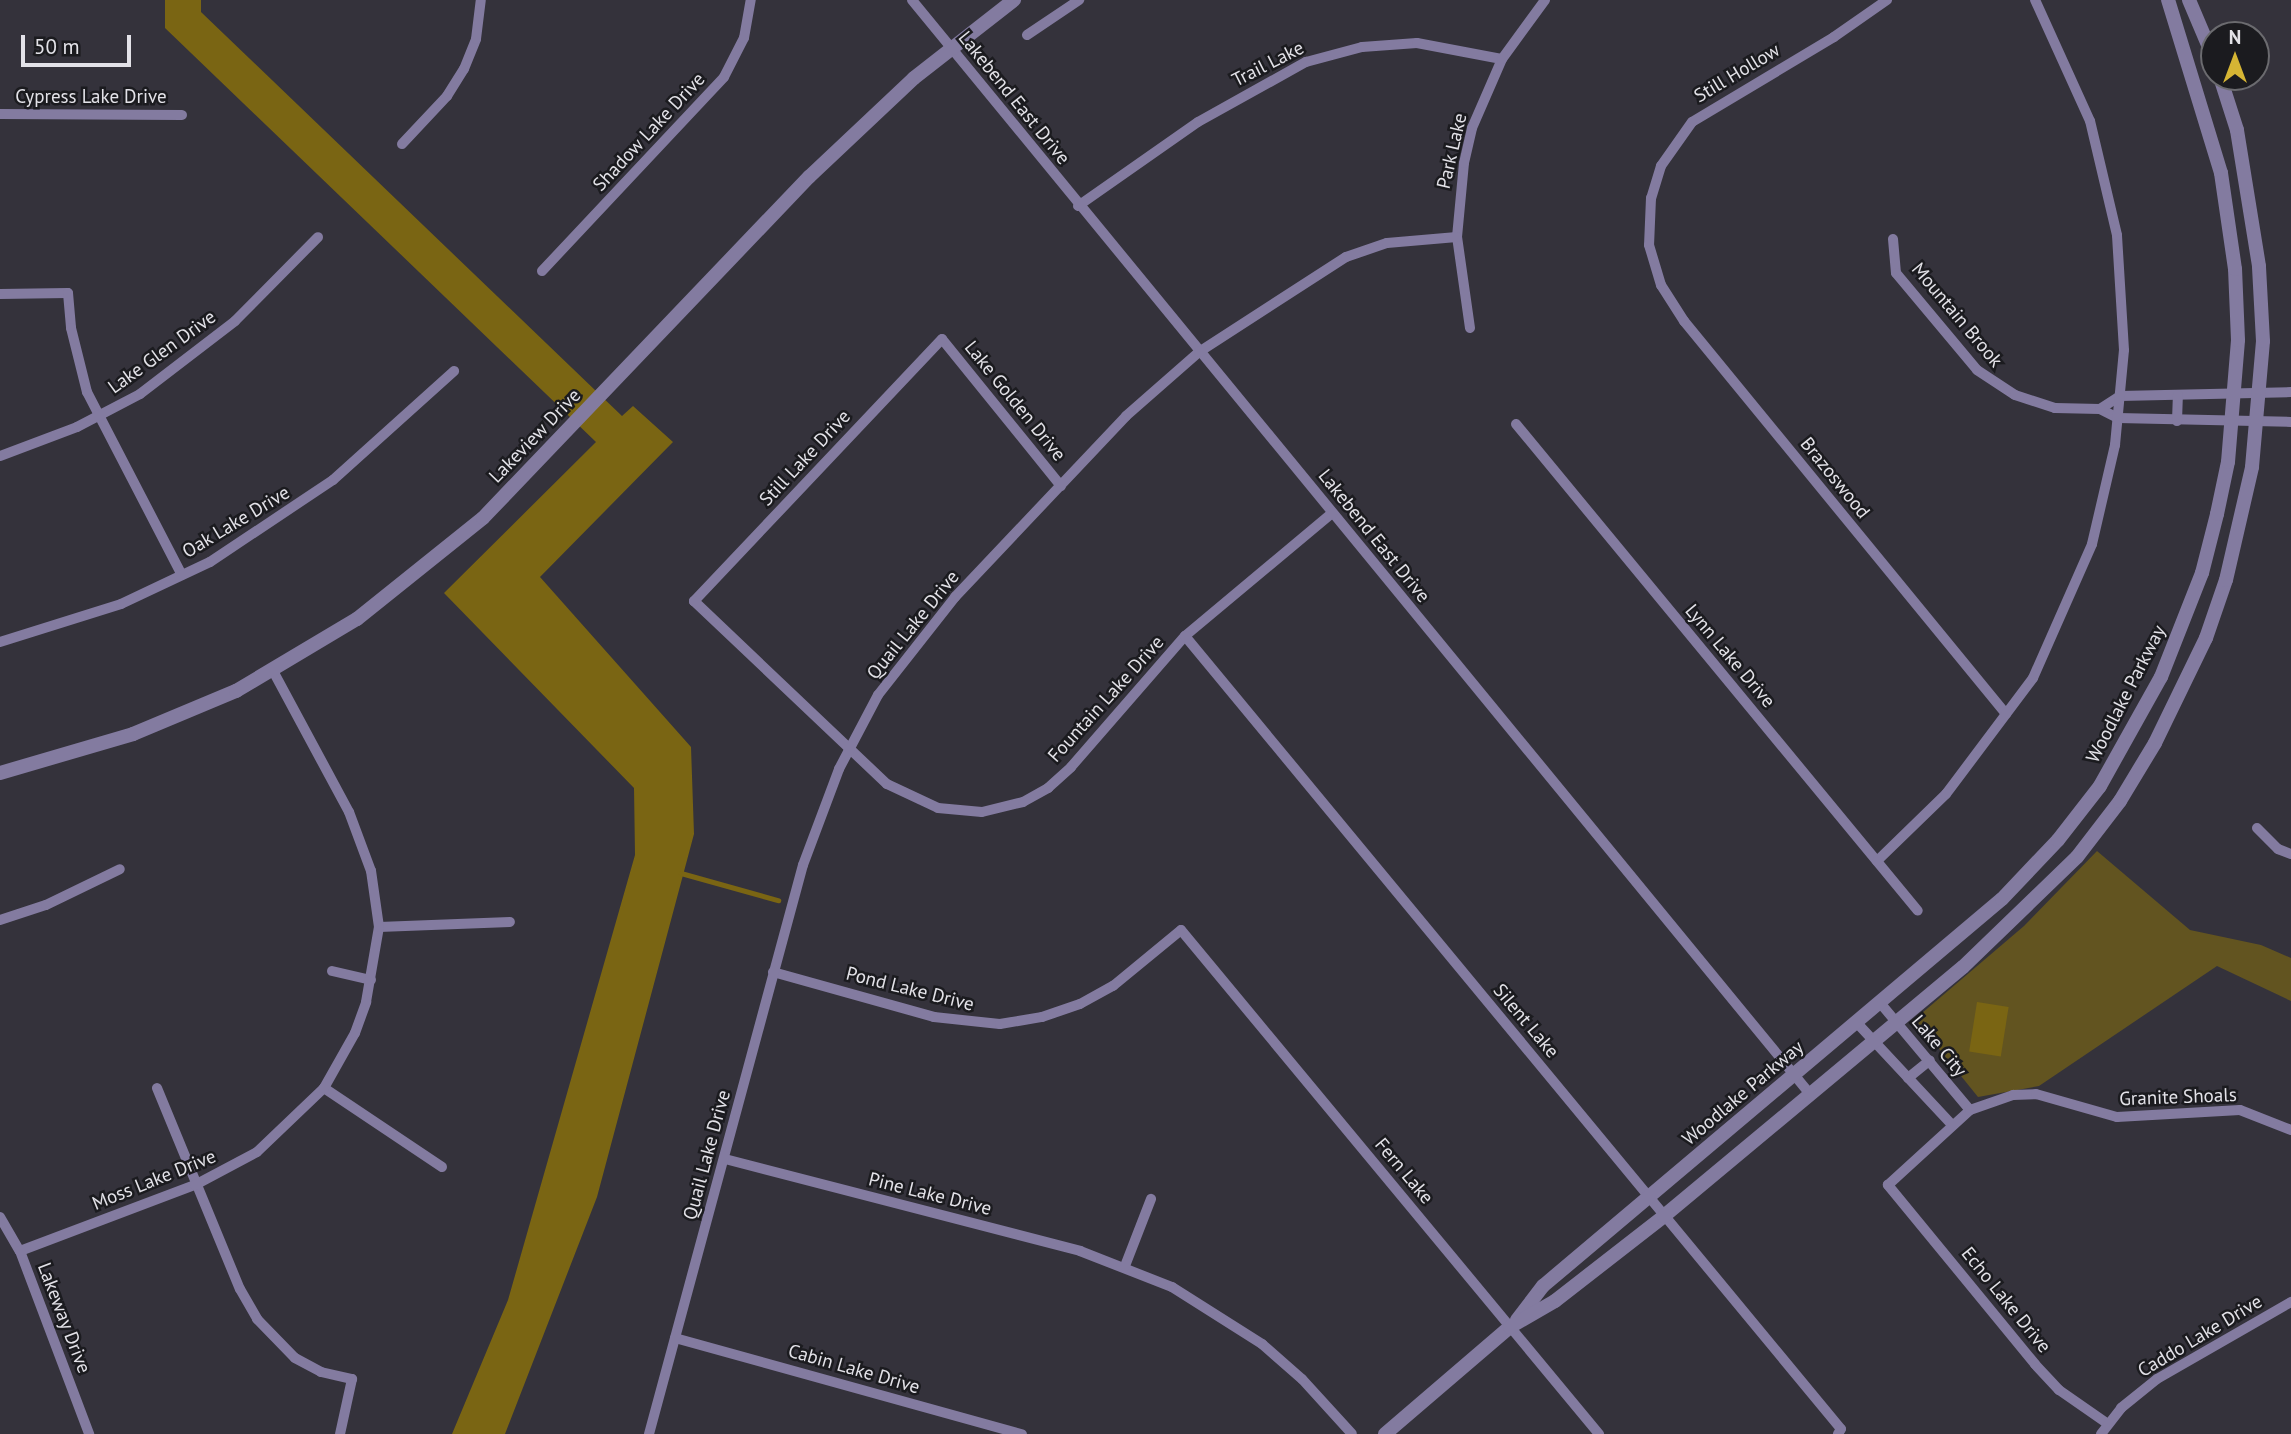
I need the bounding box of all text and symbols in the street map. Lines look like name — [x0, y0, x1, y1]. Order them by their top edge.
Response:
scale bar — [24, 21, 135, 65]
north arrow — [2200, 21, 2270, 91]
text: N — [2229, 25, 2241, 49]
street label: Lakebend East Drive — [953, 27, 1075, 169]
text: 50 m — [34, 33, 80, 60]
street label: Trail Lake — [1228, 36, 1308, 92]
street label: Still Hollow — [1690, 39, 1784, 107]
street label: Shadow Lake Drive — [588, 68, 710, 196]
street label: Cypress Lake Drive — [15, 86, 167, 108]
street label: Park Lake — [1432, 111, 1472, 191]
street label: Mountain Brook — [1907, 258, 2007, 372]
street label: Lake Glen Drive — [104, 305, 220, 399]
street label: Lake Golden Drive — [960, 336, 1070, 466]
street label: Lakeview Drive — [484, 384, 586, 488]
street label: Still Lake Drive — [755, 405, 855, 511]
street label: Brazoswood — [1795, 433, 1875, 523]
street label: Lakebend East Drive — [1313, 465, 1435, 607]
street label: Oak Lake Drive — [178, 481, 294, 563]
street label: Quail Lake Drive — [862, 566, 964, 684]
street label: Lynn Lake Drive — [1680, 600, 1780, 712]
street label: Woodlake Parkway — [2082, 621, 2170, 767]
street label: Fountain Lake Drive — [1043, 631, 1169, 767]
street label: Pond Lake Drive — [844, 962, 976, 1016]
street label: Silent Lake — [1488, 979, 1564, 1063]
street label: Lake City — [1907, 1010, 1971, 1082]
street label: Woodlake Parkway — [1678, 1036, 1808, 1150]
street label: Granite Shoals — [2119, 1084, 2237, 1110]
street label: Quail Lake Drive — [679, 1088, 735, 1222]
street label: Fern Lake — [1370, 1133, 1438, 1209]
street label: Moss Lake Drive — [89, 1145, 219, 1215]
street label: Pine Lake Drive — [866, 1168, 994, 1220]
street label: Echo Lake Drive — [1956, 1243, 2056, 1357]
street label: Lakeway Drive — [32, 1259, 96, 1377]
street label: Caddo Lake Drive — [2134, 1290, 2266, 1382]
street label: Cabin Lake Drive — [786, 1339, 922, 1399]

